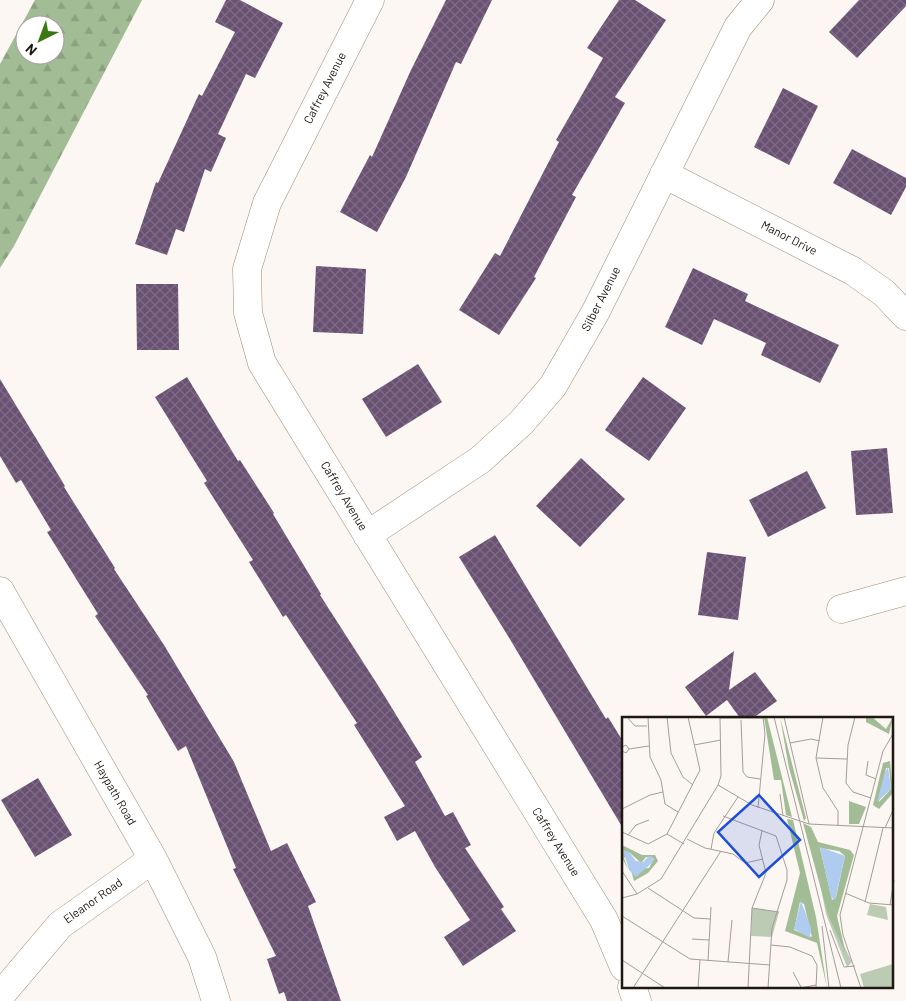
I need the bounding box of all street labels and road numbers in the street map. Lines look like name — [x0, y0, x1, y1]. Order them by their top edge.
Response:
street label: Caffrey Avenue — [300, 49, 348, 126]
street label: Manor Drive — [759, 217, 820, 257]
street label: Silber Avenue — [578, 264, 622, 333]
street label: Caffrey Avenue — [319, 458, 371, 533]
street label: Haypath Road — [92, 758, 140, 827]
street label: Caffrey Avenue — [530, 804, 584, 878]
street label: Eleanor Road — [60, 875, 125, 926]

